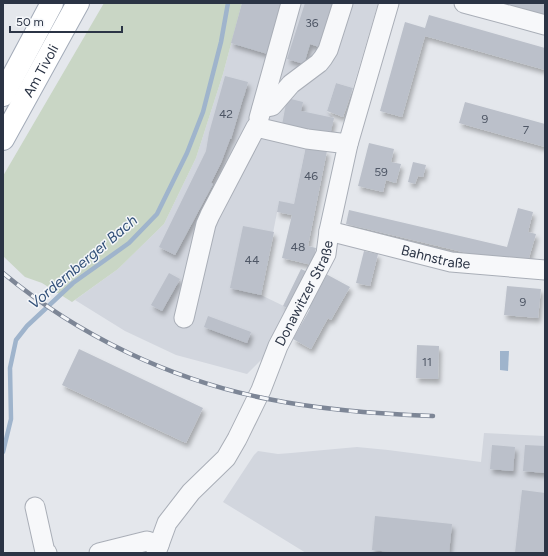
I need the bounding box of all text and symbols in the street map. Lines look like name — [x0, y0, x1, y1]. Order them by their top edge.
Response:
scale bar — [10, 8, 122, 34]
text: 50 m — [16, 15, 44, 29]
house number: 36 — [305, 16, 319, 30]
street label: Am Tivoli — [19, 41, 62, 100]
house number: 42 — [219, 107, 233, 121]
house number: 9 — [482, 112, 489, 126]
house number: 7 — [523, 123, 530, 137]
house number: 59 — [374, 165, 388, 179]
house number: 46 — [304, 169, 318, 183]
water label: Vordernberger Bach — [25, 211, 141, 313]
street label: Donawitzer Straße — [271, 239, 336, 349]
house number: 48 — [291, 240, 305, 254]
street label: Bahnstraße — [399, 241, 471, 272]
house number: 44 — [245, 253, 260, 267]
house number: 9 — [520, 295, 527, 309]
house number: 11 — [422, 355, 432, 369]

